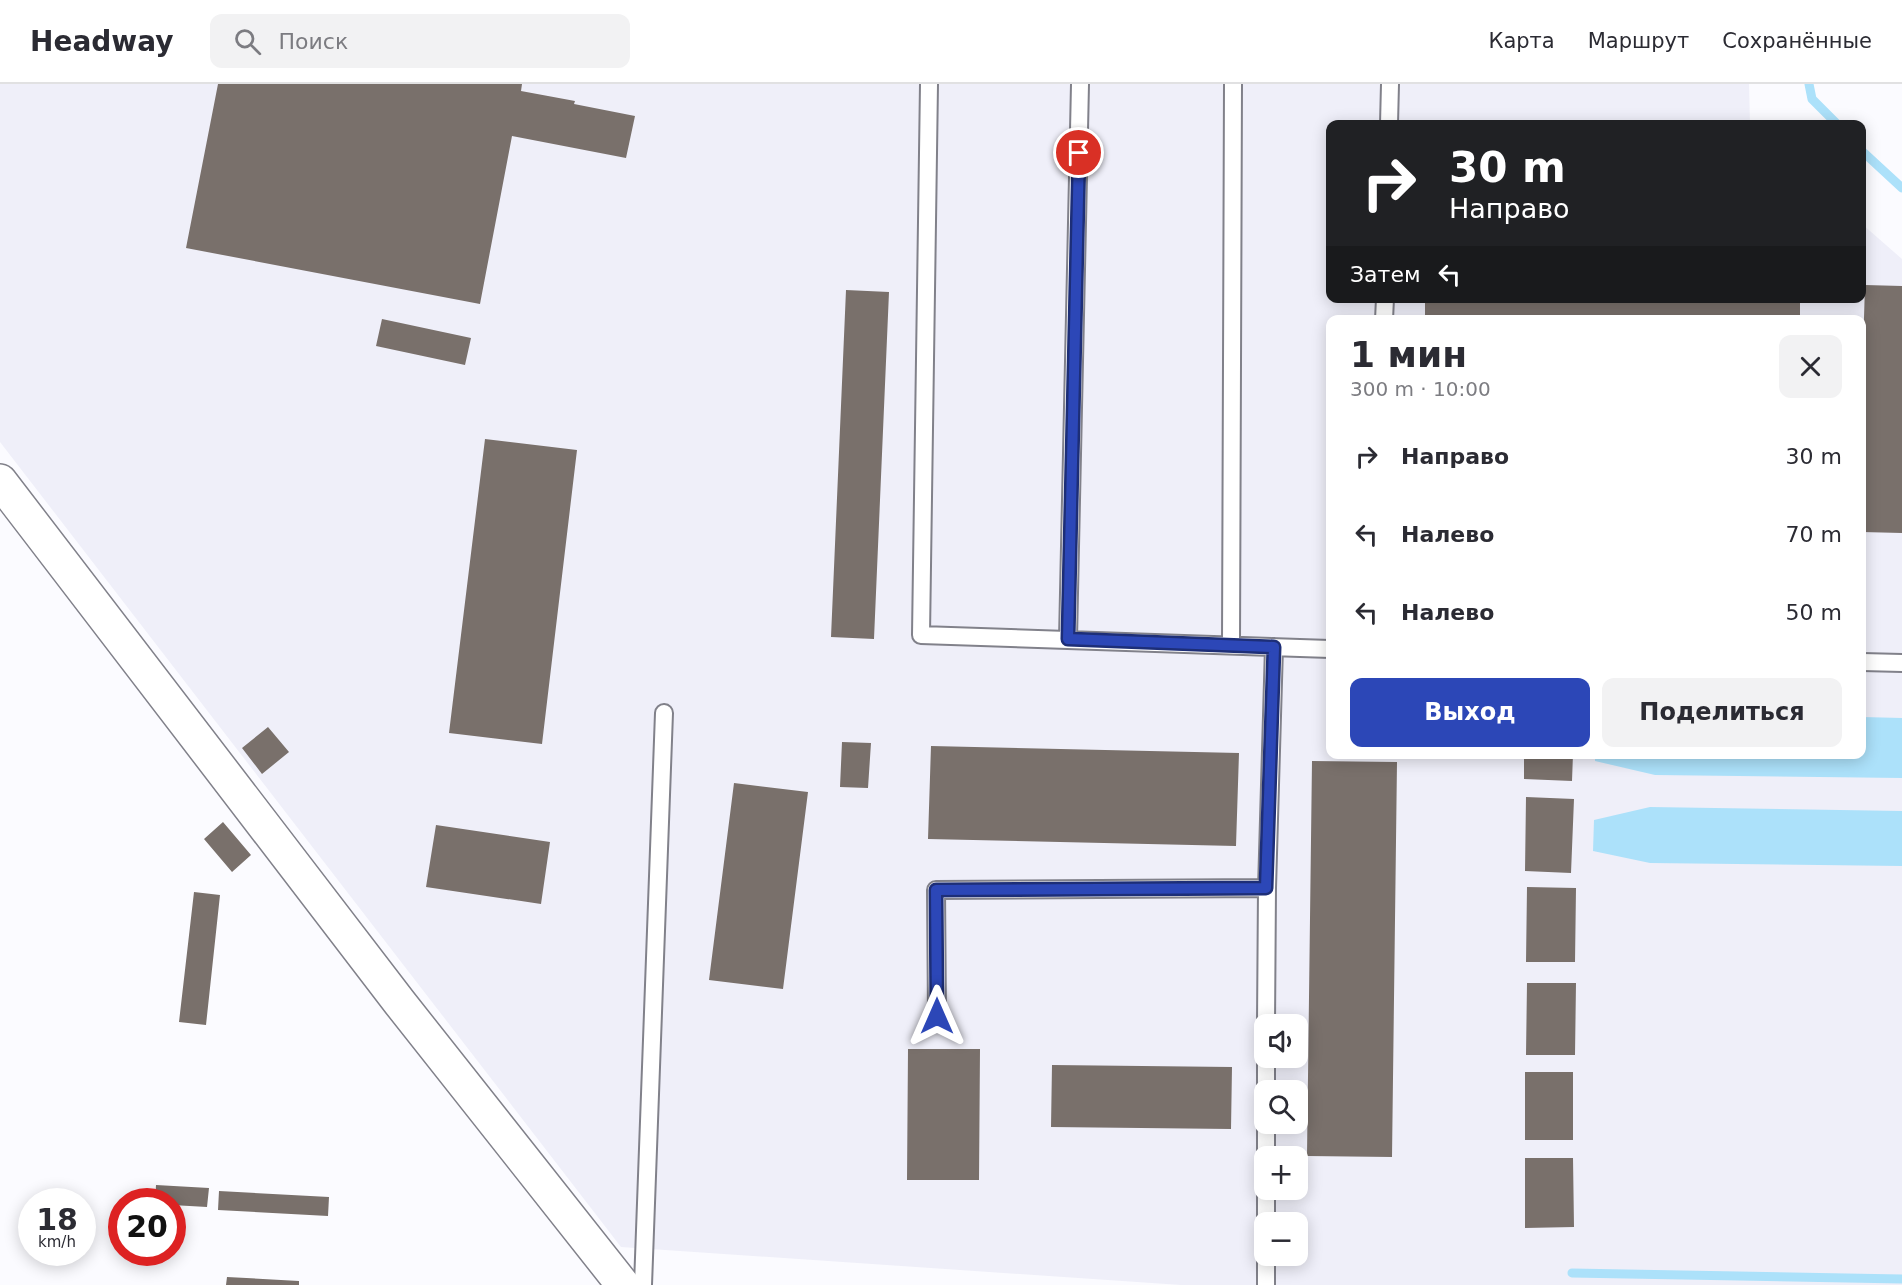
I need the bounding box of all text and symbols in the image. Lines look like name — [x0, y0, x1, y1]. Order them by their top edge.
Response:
search box — [210, 14, 630, 68]
text: Headway — [30, 25, 174, 58]
icon: search — [231, 25, 264, 58]
text: Поиск — [279, 29, 348, 54]
text: Карта — [1489, 29, 1555, 53]
text: Маршрут — [1588, 29, 1689, 53]
text: Сохранённые — [1722, 29, 1872, 53]
pin — [1053, 127, 1104, 178]
icon: arrive — [1062, 136, 1095, 169]
text: 30 m — [1449, 143, 1566, 192]
icon: right — [1350, 144, 1428, 222]
text: Направо — [1449, 193, 1570, 224]
icon: left — [1433, 258, 1466, 291]
text: Затем — [1350, 262, 1421, 287]
text: 1 мин — [1350, 334, 1467, 375]
button: close — [1779, 335, 1842, 398]
text: 300 m · 10:00 — [1350, 377, 1491, 401]
icon: right — [1350, 440, 1383, 473]
text: Направо — [1401, 444, 1509, 469]
text: 30 m — [1786, 444, 1842, 469]
icon: left — [1350, 518, 1383, 551]
text: Налево — [1401, 522, 1494, 547]
text: 70 m — [1786, 522, 1842, 547]
icon: left — [1350, 596, 1383, 629]
text: Налево — [1401, 600, 1494, 625]
text: 50 m — [1786, 600, 1842, 625]
button: Выход — [1350, 678, 1590, 747]
button: Поделиться — [1602, 678, 1842, 747]
position arrow — [905, 984, 969, 1048]
map controls — [1254, 1014, 1308, 1266]
button: sound — [1254, 1014, 1308, 1068]
button: search — [1254, 1080, 1308, 1134]
button: + — [1254, 1146, 1308, 1200]
speed limit sign: 20 — [108, 1188, 186, 1266]
text: 18 — [36, 1202, 78, 1237]
button: − — [1254, 1212, 1308, 1266]
text: km/h — [38, 1233, 76, 1251]

